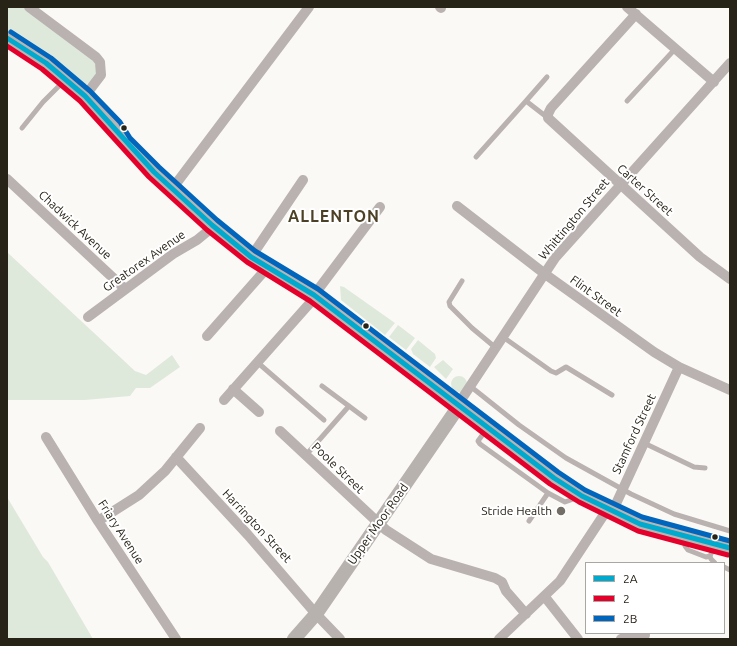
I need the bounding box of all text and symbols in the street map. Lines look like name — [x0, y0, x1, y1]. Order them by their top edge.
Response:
unlabelled marker — [119, 123, 129, 133]
street label: Carter Street — [614, 161, 676, 219]
street label: Whittington Street — [536, 175, 612, 263]
street label: Chadwick Avenue — [36, 188, 114, 262]
district label: ALLENTON — [288, 207, 380, 227]
street label: Greatorex Avenue — [100, 227, 188, 295]
street label: Flint Street — [567, 272, 625, 320]
unlabelled marker — [361, 321, 371, 331]
street label: Stamford Street — [609, 392, 659, 476]
street label: Poole Street — [309, 440, 367, 496]
street label: Upper Moor Road — [345, 481, 411, 567]
street label: Harrington Street — [219, 486, 295, 566]
street label: Friary Avenue — [95, 497, 147, 567]
place label: Stride Health — [481, 504, 552, 518]
marker: Stride Health — [555, 505, 567, 517]
unlabelled marker — [710, 532, 720, 542]
legend — [585, 562, 725, 634]
text: 2A — [623, 572, 638, 585]
text: 2 — [623, 592, 630, 605]
text: 2B — [623, 612, 637, 625]

